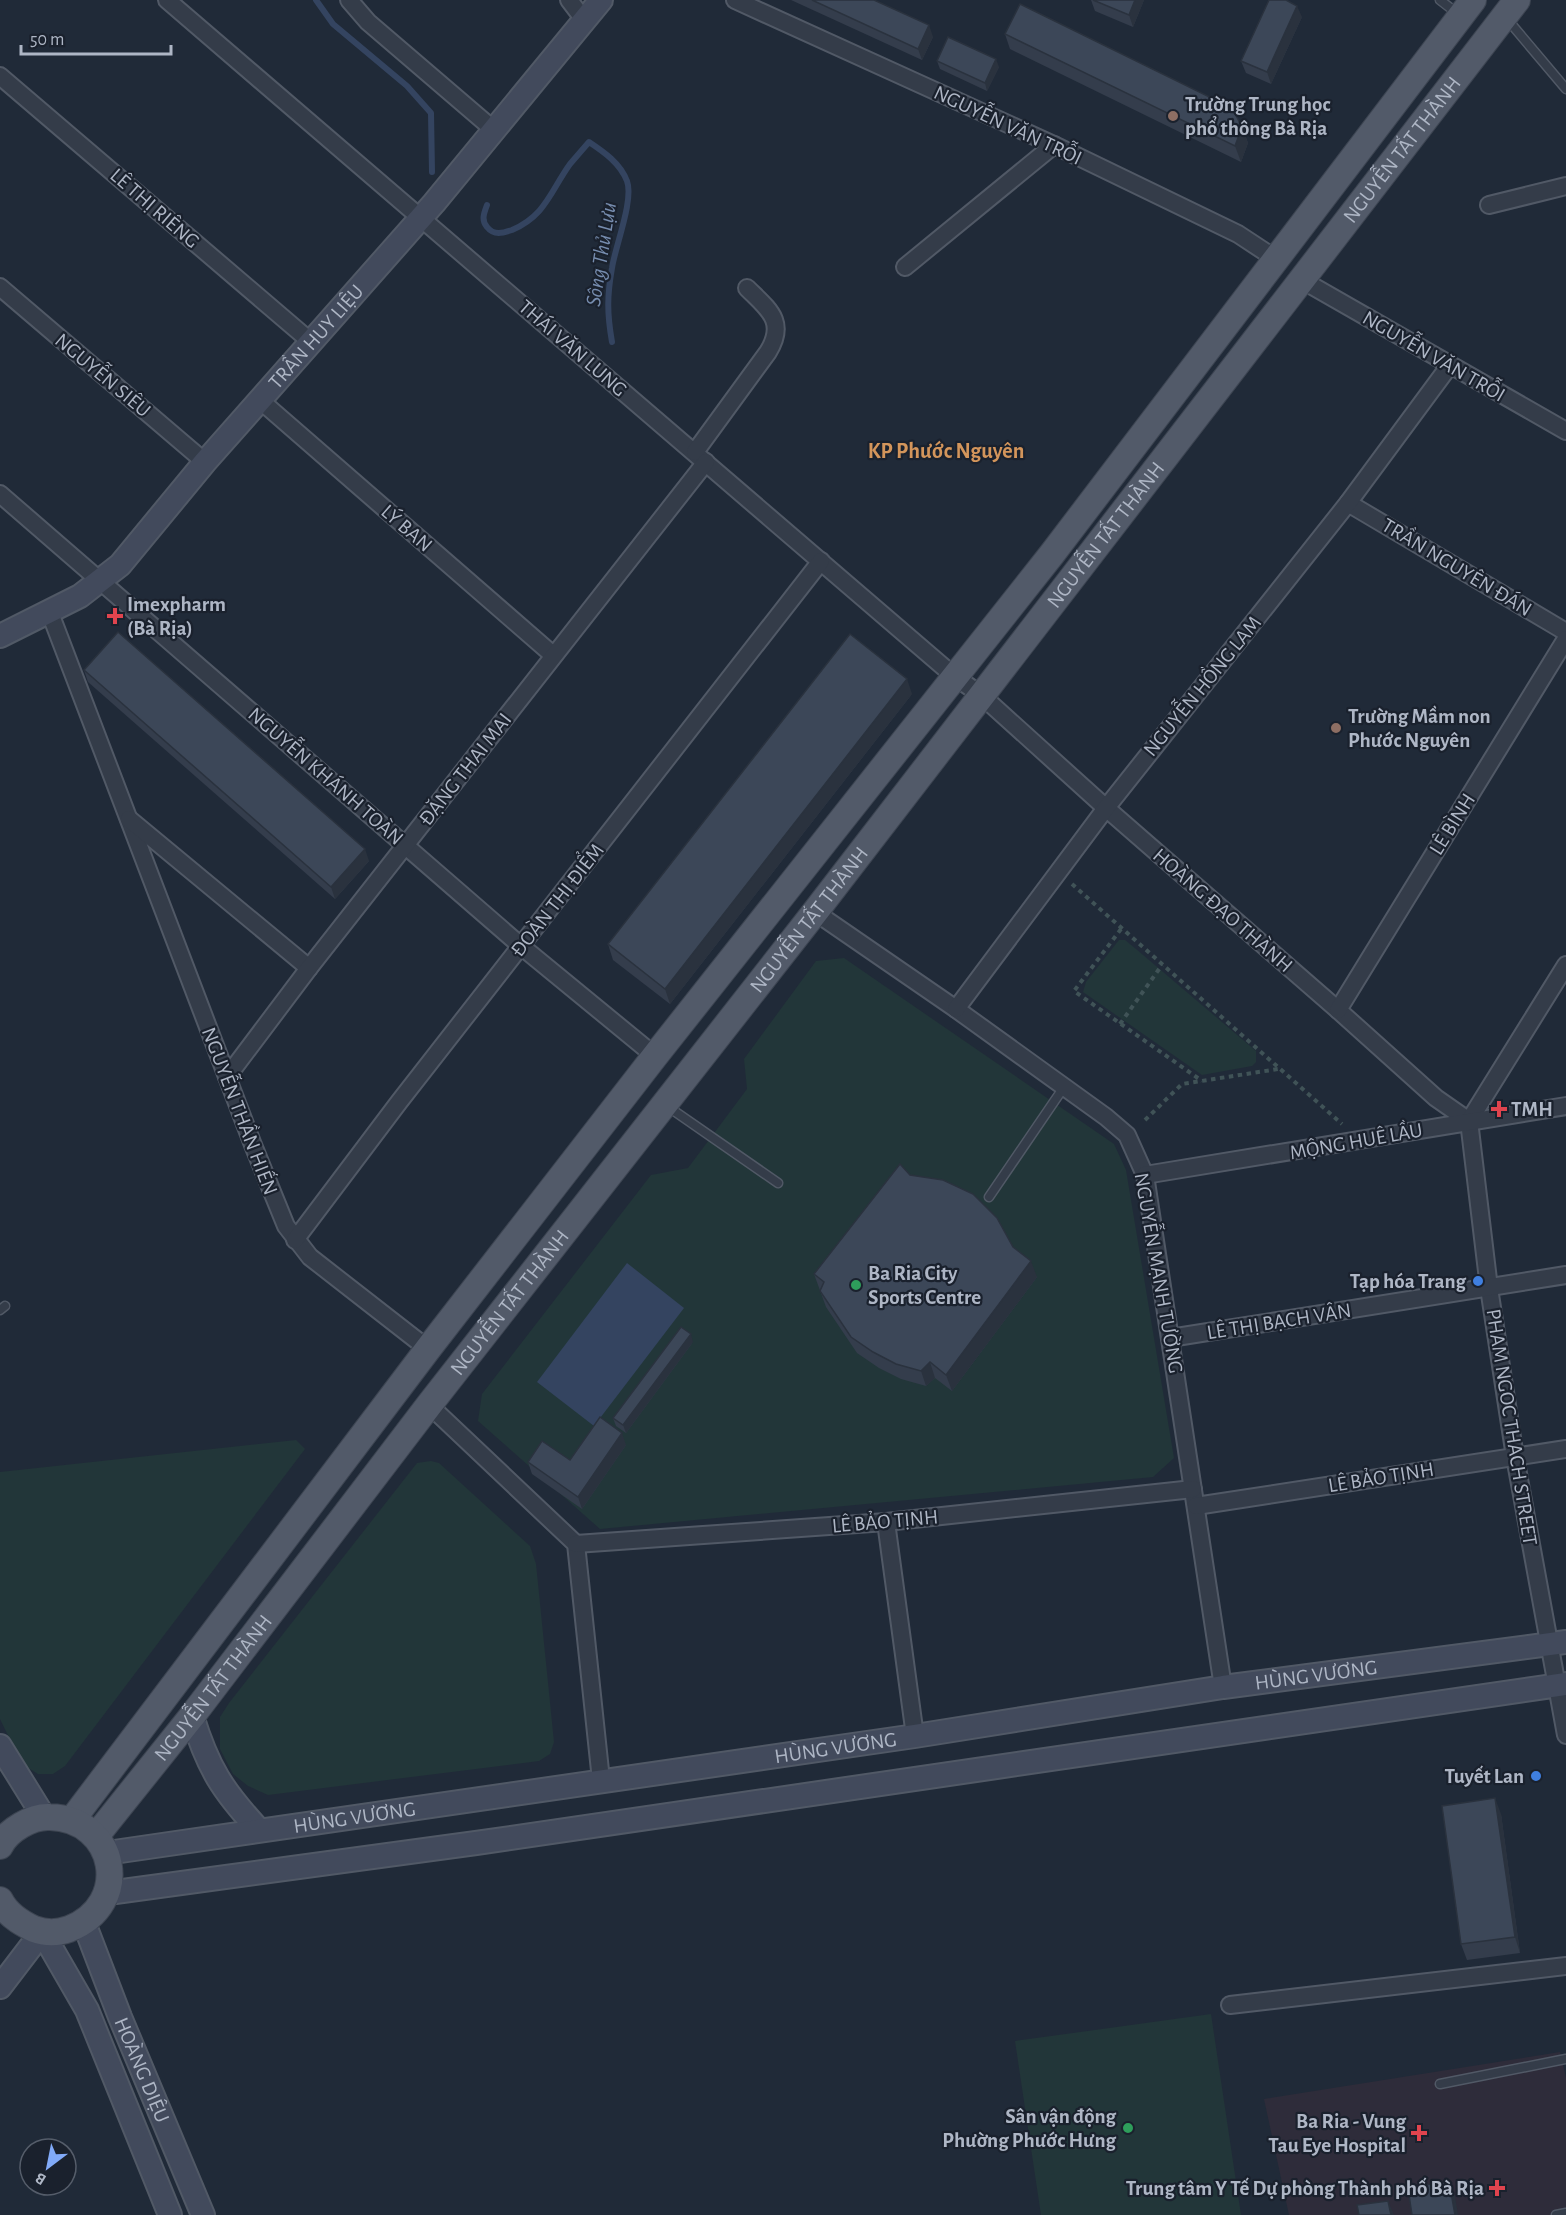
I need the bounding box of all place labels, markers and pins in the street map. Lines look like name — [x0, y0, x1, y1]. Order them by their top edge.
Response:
place label: Trường Trung học phổ thông Bà Rịa — [1185, 94, 1331, 139]
marker: Trường Trung học phổ thông Bà Rịa — [1166, 109, 1180, 123]
place label: Imexpharm (Bà Rịa) — [127, 594, 226, 639]
marker: Imexpharm (Bà Rịa) — [108, 609, 122, 623]
place label: Trường Mầm non Phước Nguyên — [1348, 705, 1491, 751]
marker: Trường Mầm non Phước Nguyên — [1329, 721, 1343, 735]
place label: TMH — [1511, 1099, 1553, 1120]
marker: TMH — [1492, 1102, 1506, 1116]
place label: Ba Ria City Sports Centre — [868, 1263, 981, 1308]
place label: Tạp hóa Trang — [1350, 1271, 1466, 1292]
marker: Tạp hóa Trang — [1471, 1274, 1485, 1288]
marker: Ba Ria City Sports Centre — [849, 1278, 863, 1292]
place label: Tuyết Lan — [1445, 1765, 1524, 1787]
marker: Tuyết Lan — [1529, 1769, 1543, 1783]
place label: Sân vận động Phường Phước Hưng — [942, 2106, 1116, 2151]
place label: Ba Ria - Vung Tau Eye Hospital — [1268, 2111, 1406, 2156]
marker: Sân vận động Phường Phước Hưng — [1121, 2121, 1135, 2135]
marker: Ba Ria - Vung Tau Eye Hospital — [1410, 2124, 1428, 2142]
place label: Trung tâm Y Tế Dự phòng Thành phố Bà Rịa — [1126, 2177, 1484, 2199]
marker: Trung tâm Y Tế Dự phòng Thành phố Bà Rịa — [1488, 2179, 1506, 2197]

